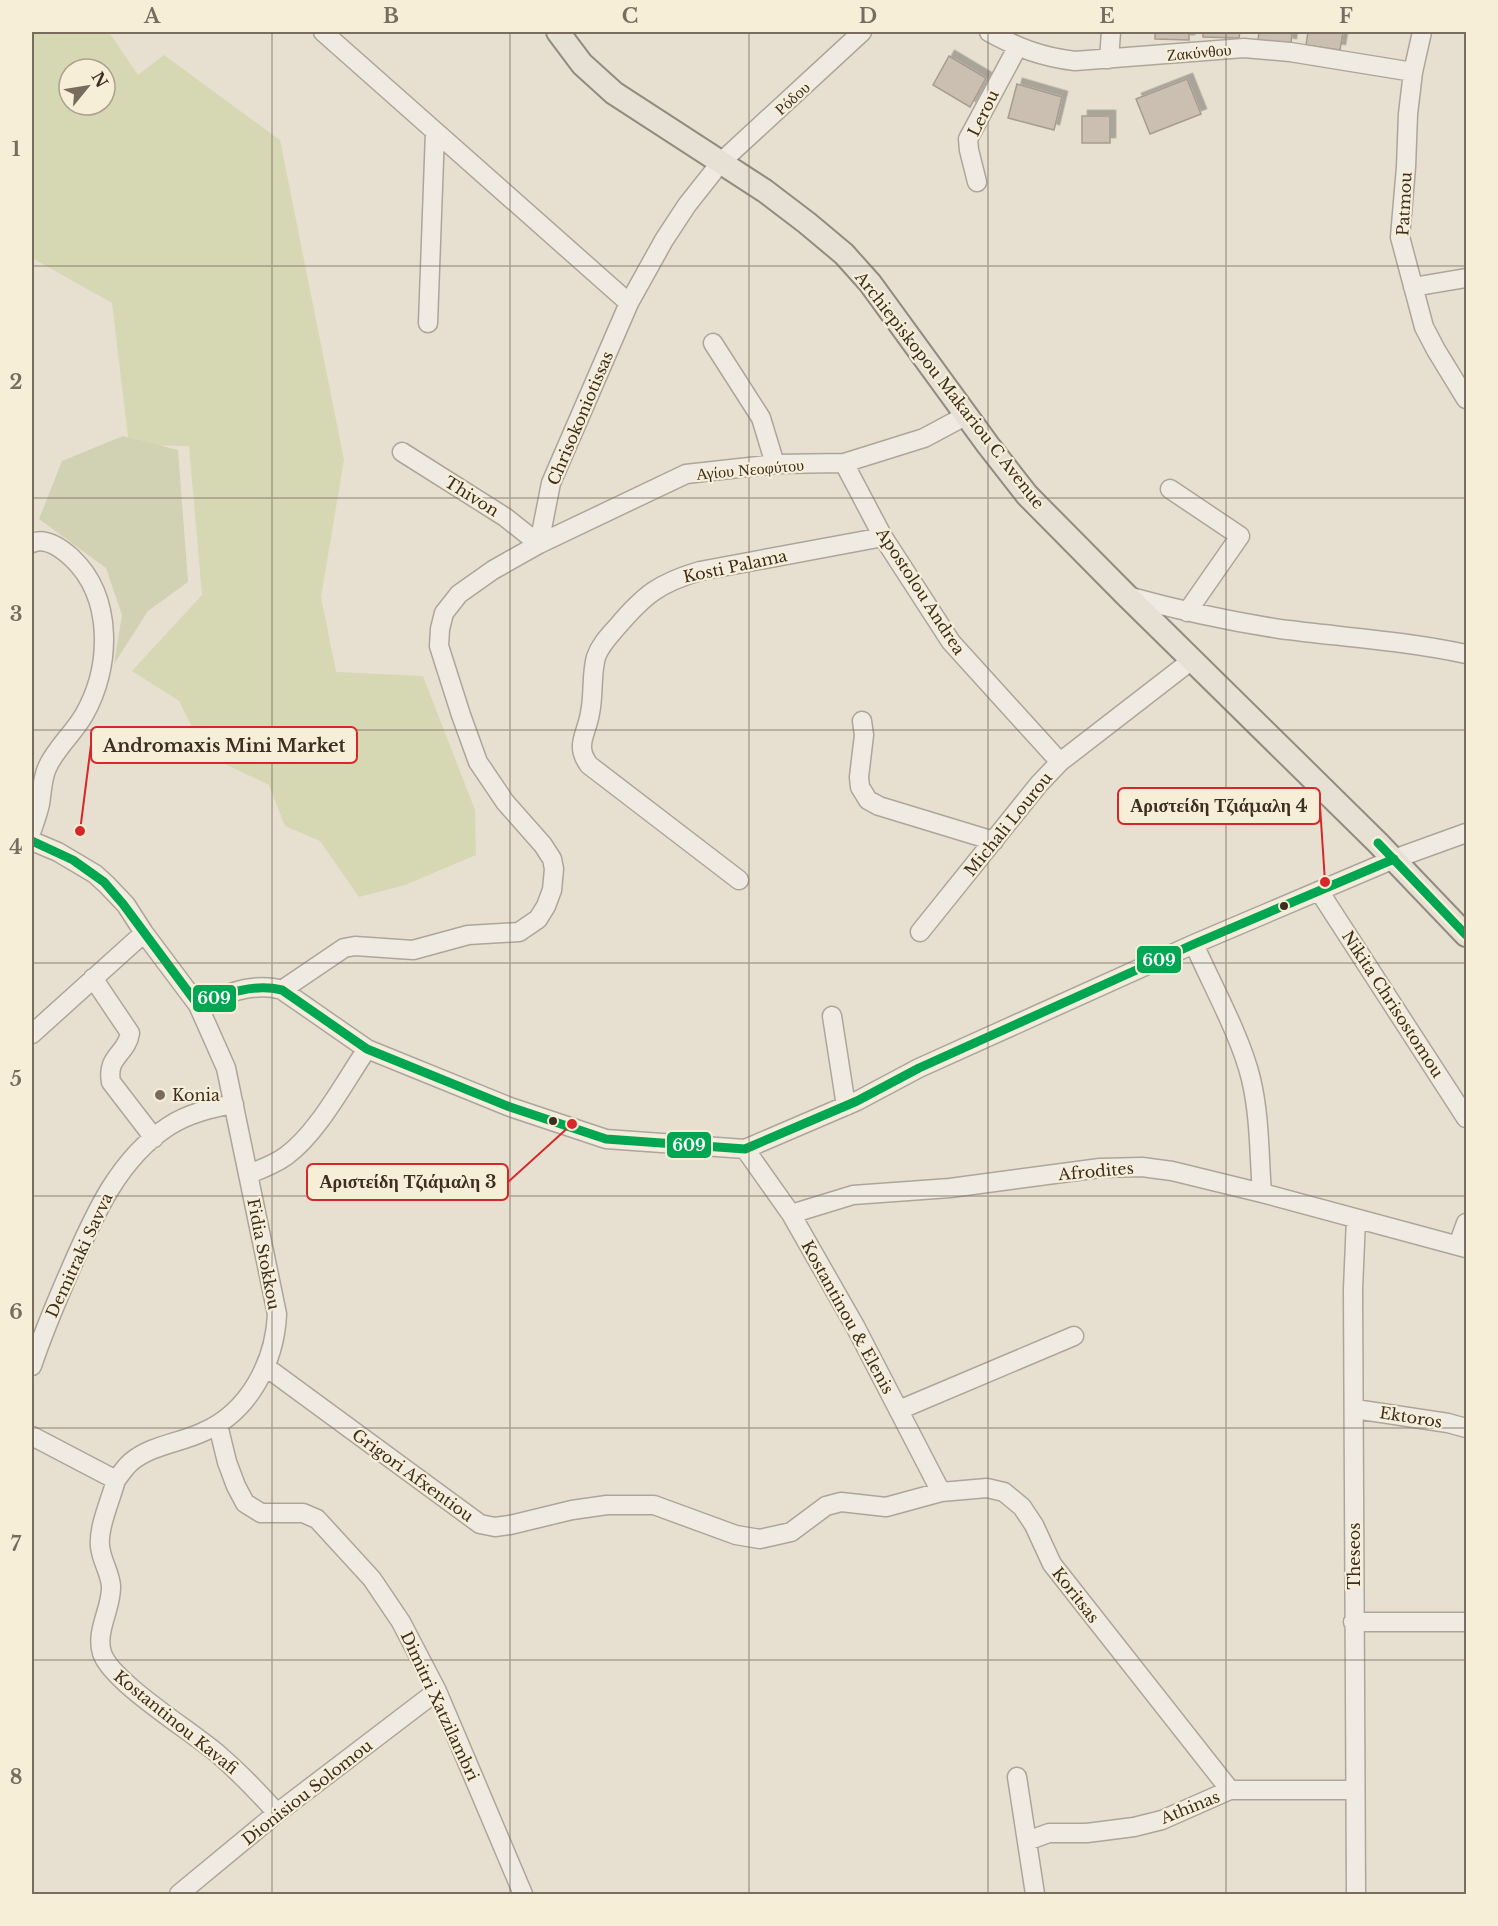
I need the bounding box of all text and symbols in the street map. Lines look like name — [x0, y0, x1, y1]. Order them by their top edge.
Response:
text: A — [143, 4, 161, 28]
text: B — [383, 4, 399, 28]
text: C — [622, 4, 638, 28]
text: D — [859, 4, 877, 28]
text: E — [1099, 4, 1115, 28]
text: F — [1339, 4, 1353, 28]
street label: Ζακύνθου — [1166, 39, 1232, 65]
north arrow — [57, 57, 117, 117]
text: N — [88, 68, 112, 91]
street label: Ρόδου — [770, 77, 814, 119]
street label: Lerou — [963, 86, 1003, 140]
text: 1 — [12, 137, 21, 161]
street label: Patmou — [1392, 171, 1416, 237]
street label: Archiepiskopou Makariou C Avenue — [851, 267, 1049, 513]
street label: Chrisokoniotissas — [543, 348, 617, 488]
text: 2 — [9, 370, 23, 394]
street label: Αγίου Νεοφύτου — [695, 454, 805, 484]
street label: Thivon — [441, 472, 503, 520]
street label: Apostolou Andrea — [872, 523, 970, 658]
street label: Kosti Palama — [681, 545, 789, 587]
text: 3 — [10, 602, 22, 626]
callout: Andromaxis Mini Market — [91, 727, 357, 763]
text: Andromaxis Mini Market — [102, 735, 345, 757]
street label: Michali Lourou — [960, 768, 1056, 880]
callout: Αριστείδη Τζιάμαλη 4 — [1118, 788, 1320, 824]
text: Αριστείδη Τζιάμαλη 4 — [1130, 795, 1308, 817]
text: 4 — [9, 835, 23, 859]
unlabelled marker — [1278, 900, 1290, 912]
street label: Nikita Chrisostomou — [1338, 927, 1448, 1081]
line badge: 609 — [1136, 945, 1182, 974]
text: 609 — [1142, 950, 1176, 970]
line badge: 609 — [192, 984, 237, 1013]
text: 609 — [197, 988, 231, 1008]
text: 5 — [10, 1067, 22, 1091]
place label: Konia — [172, 1085, 220, 1105]
marker: Konia — [153, 1088, 167, 1102]
unlabelled marker — [547, 1115, 559, 1127]
line badge: 609 — [666, 1131, 712, 1159]
text: 609 — [672, 1135, 706, 1155]
street label: Afrodites — [1056, 1158, 1135, 1184]
callout: Αριστείδη Τζιάμαλη 3 — [307, 1164, 508, 1200]
text: Αριστείδη Τζιάμαλη 3 — [320, 1171, 496, 1193]
street label: Demitraki Savva — [41, 1189, 117, 1321]
street label: Fidia Stokkou — [243, 1197, 285, 1312]
street label: Kostantinou & Elenis — [797, 1237, 899, 1397]
text: 6 — [9, 1300, 23, 1324]
street label: Ektoros — [1378, 1402, 1444, 1432]
street label: Grigori Afxentiou — [348, 1424, 478, 1526]
street label: Theseos — [1344, 1522, 1364, 1590]
text: 7 — [11, 1532, 22, 1556]
street label: Koritsas — [1048, 1563, 1104, 1627]
street label: Dimitri Xatzilambri — [397, 1628, 484, 1784]
street label: Kostantinou Kavafi — [110, 1666, 242, 1778]
street label: Dionisiou Solomou — [238, 1735, 376, 1849]
text: 8 — [10, 1765, 22, 1789]
street label: Athinas — [1157, 1786, 1222, 1828]

